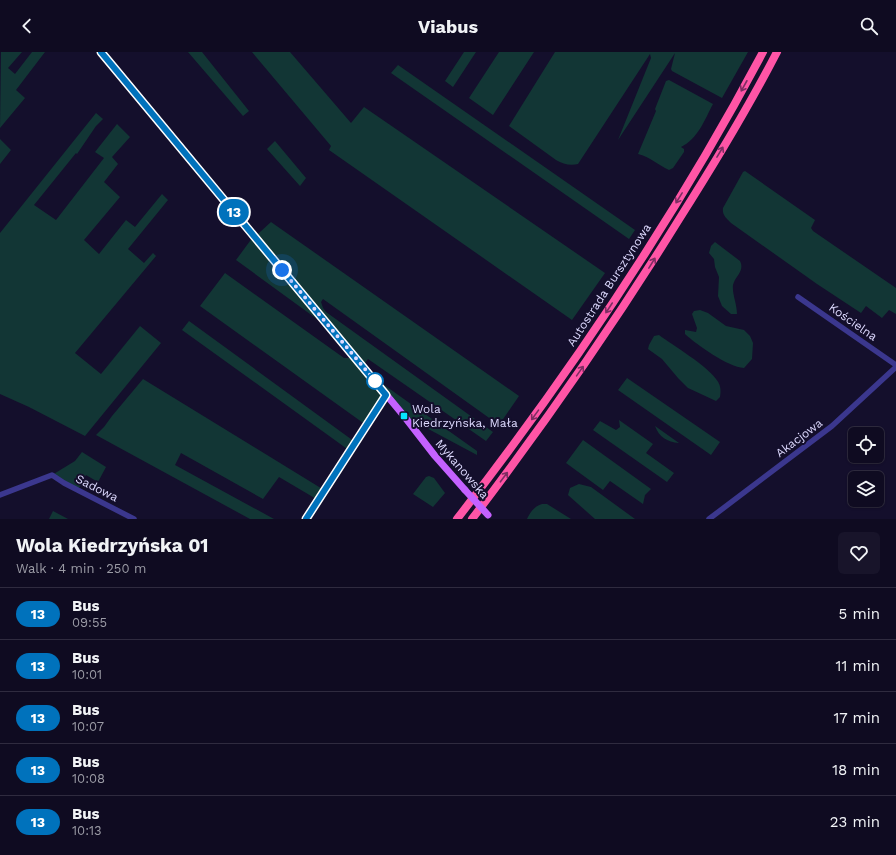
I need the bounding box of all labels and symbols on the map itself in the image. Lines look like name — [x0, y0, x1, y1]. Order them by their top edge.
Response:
one-way arrow — [740, 80, 748, 92]
one-way arrow — [716, 146, 724, 158]
one-way arrow — [674, 192, 682, 204]
line badge: 13 — [216, 199, 252, 225]
street label: Autostrada Bursztynowa — [564, 221, 654, 349]
one-way arrow — [648, 258, 656, 269]
your location — [272, 260, 292, 280]
street label: Kościelna — [826, 300, 880, 344]
one-way arrow — [605, 302, 613, 313]
one-way arrow — [576, 366, 584, 377]
unlabelled marker — [366, 372, 384, 390]
place label: Wola Kiedrzyńska, Mała — [412, 402, 518, 430]
one-way arrow — [531, 409, 539, 420]
marker: Wola Kiedrzyńska, Mała — [399, 411, 409, 421]
street label: Akacjowa — [773, 416, 825, 460]
street label: Mykanowska — [432, 436, 492, 502]
street label: Sadowa — [74, 471, 121, 505]
one-way arrow — [500, 471, 508, 482]

